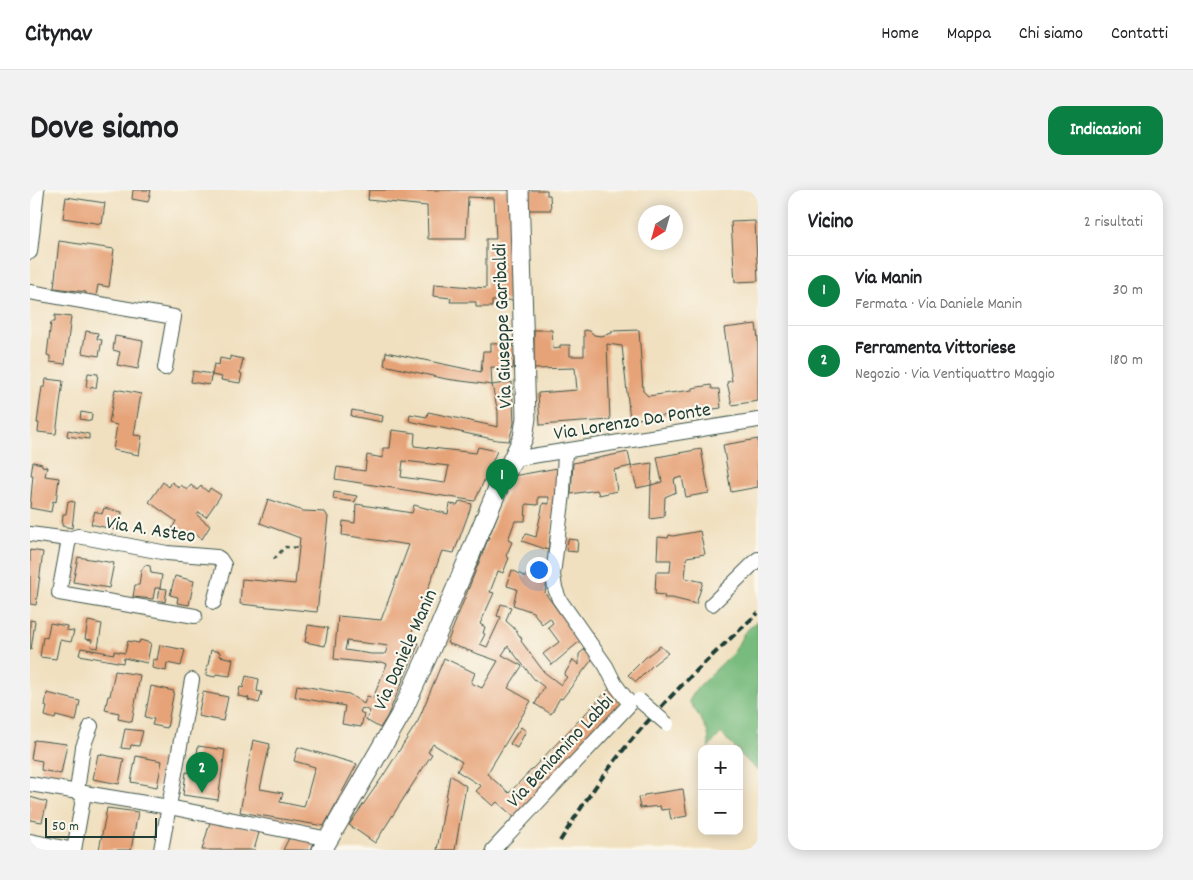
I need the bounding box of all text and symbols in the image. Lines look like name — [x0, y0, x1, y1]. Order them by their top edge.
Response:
text: Citynav — [25, 18, 92, 52]
text: Home — [881, 22, 919, 47]
text: Mappa — [947, 22, 991, 47]
text: Chi siamo — [1019, 22, 1083, 47]
text: Contatti — [1111, 22, 1168, 47]
text: Dove siamo — [30, 105, 179, 155]
button: Indicazioni — [1048, 106, 1163, 155]
north arrow — [638, 205, 683, 250]
text: Vicino — [808, 208, 853, 238]
text: 2 risultati — [1084, 211, 1143, 234]
street label: Via Giuseppe Garibaldi — [487, 243, 521, 409]
text: Via Manin — [855, 266, 922, 293]
text: 1 — [822, 279, 826, 302]
text: 30 m — [1113, 279, 1143, 302]
text: Fermata · Via Daniele Manin — [855, 293, 1022, 316]
text: Ferramenta Vittoriese — [855, 336, 1016, 363]
text: 2 — [821, 349, 828, 372]
text: 180 m — [1110, 349, 1143, 372]
text: Negozio · Via Ventiquattro Maggio — [855, 363, 1055, 386]
street label: Via Lorenzo Da Ponte — [552, 397, 713, 449]
pin: 1 — [486, 459, 518, 500]
street label: Via A. Asteo — [104, 510, 198, 552]
your location — [526, 557, 552, 583]
street label: Via Daniele Manin — [368, 585, 446, 715]
street label: Via Beniamino Labbi — [501, 689, 622, 815]
map controls — [698, 745, 743, 835]
button: + — [698, 745, 743, 790]
pin: 2 — [186, 752, 218, 793]
button: − — [698, 790, 743, 835]
scale bar — [45, 815, 158, 838]
text: 50 m — [52, 817, 79, 837]

